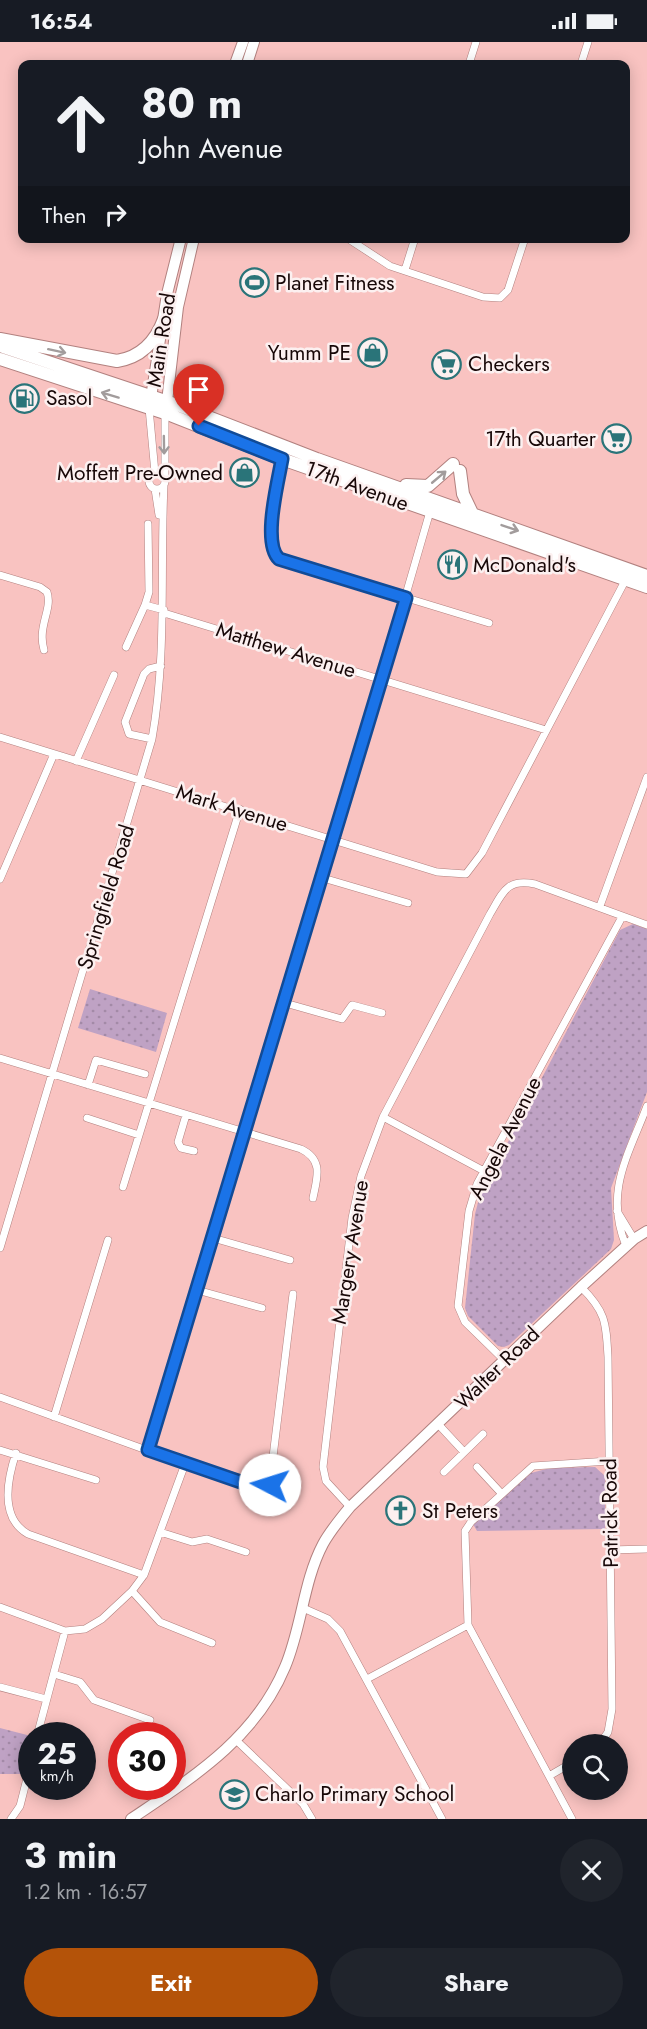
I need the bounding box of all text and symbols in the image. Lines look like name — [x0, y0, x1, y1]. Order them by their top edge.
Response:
text: 16:54 — [30, 5, 93, 37]
text: 80 m — [141, 73, 242, 134]
icon: ahead — [42, 84, 120, 162]
text: John Avenue — [141, 129, 283, 168]
icon: right — [99, 198, 132, 231]
text: Then — [42, 199, 87, 231]
sports icon: Planet Fitness — [238, 267, 270, 299]
place label: Planet Fitness — [275, 268, 394, 298]
street label: Main Road — [139, 291, 183, 389]
shop icon: Yumm PE — [356, 337, 388, 369]
place label: Yumm PE — [268, 338, 351, 368]
one-way arrow — [47, 346, 67, 357]
supermarket icon: Checkers — [431, 348, 463, 380]
place label: Checkers — [468, 349, 550, 379]
pin — [173, 364, 224, 426]
icon: arrive — [182, 373, 215, 406]
fuel station icon: Sasol — [9, 382, 41, 414]
place label: Sasol — [46, 383, 92, 413]
one-way arrow — [101, 389, 120, 400]
supermarket icon: 17th Quarter — [601, 423, 633, 455]
place label: 17th Quarter — [485, 424, 597, 454]
one-way arrow — [158, 435, 170, 455]
street label: 17th Avenue — [301, 453, 413, 519]
shop icon: Moffett Pre-Owned — [228, 457, 260, 489]
place label: Moffett Pre-Owned — [57, 458, 223, 488]
one-way arrow — [431, 471, 447, 484]
one-way arrow — [500, 523, 519, 534]
restaurant icon: McDonald's — [436, 549, 468, 581]
place label: McDonald's — [473, 550, 576, 580]
street label: Matthew Avenue — [212, 614, 360, 686]
street label: Mark Avenue — [172, 777, 292, 839]
street label: Springfield Road — [70, 821, 142, 973]
street label: Angela Avenue — [461, 1071, 549, 1205]
street label: Margery Avenue — [324, 1178, 376, 1326]
street label: Walter Road — [448, 1320, 546, 1416]
position arrow — [238, 1453, 302, 1517]
street label: Patrick Road — [594, 1458, 626, 1568]
church icon: St Peters — [385, 1495, 417, 1527]
place label: St Peters — [422, 1496, 498, 1526]
speed limit sign: 30 — [108, 1722, 186, 1800]
text: 25 — [37, 1732, 77, 1775]
map controls — [562, 1734, 628, 1800]
button: search — [562, 1734, 628, 1800]
text: km/h — [40, 1765, 74, 1787]
school or university icon: Charlo Primary School — [218, 1778, 250, 1810]
place label: Charlo Primary School — [255, 1779, 454, 1809]
text: 3 min — [24, 1829, 117, 1881]
button: close — [560, 1839, 623, 1902]
text: 1.2 km · 16:57 — [24, 1878, 147, 1907]
button: Exit — [24, 1948, 318, 2017]
button: Share — [330, 1948, 623, 2017]

